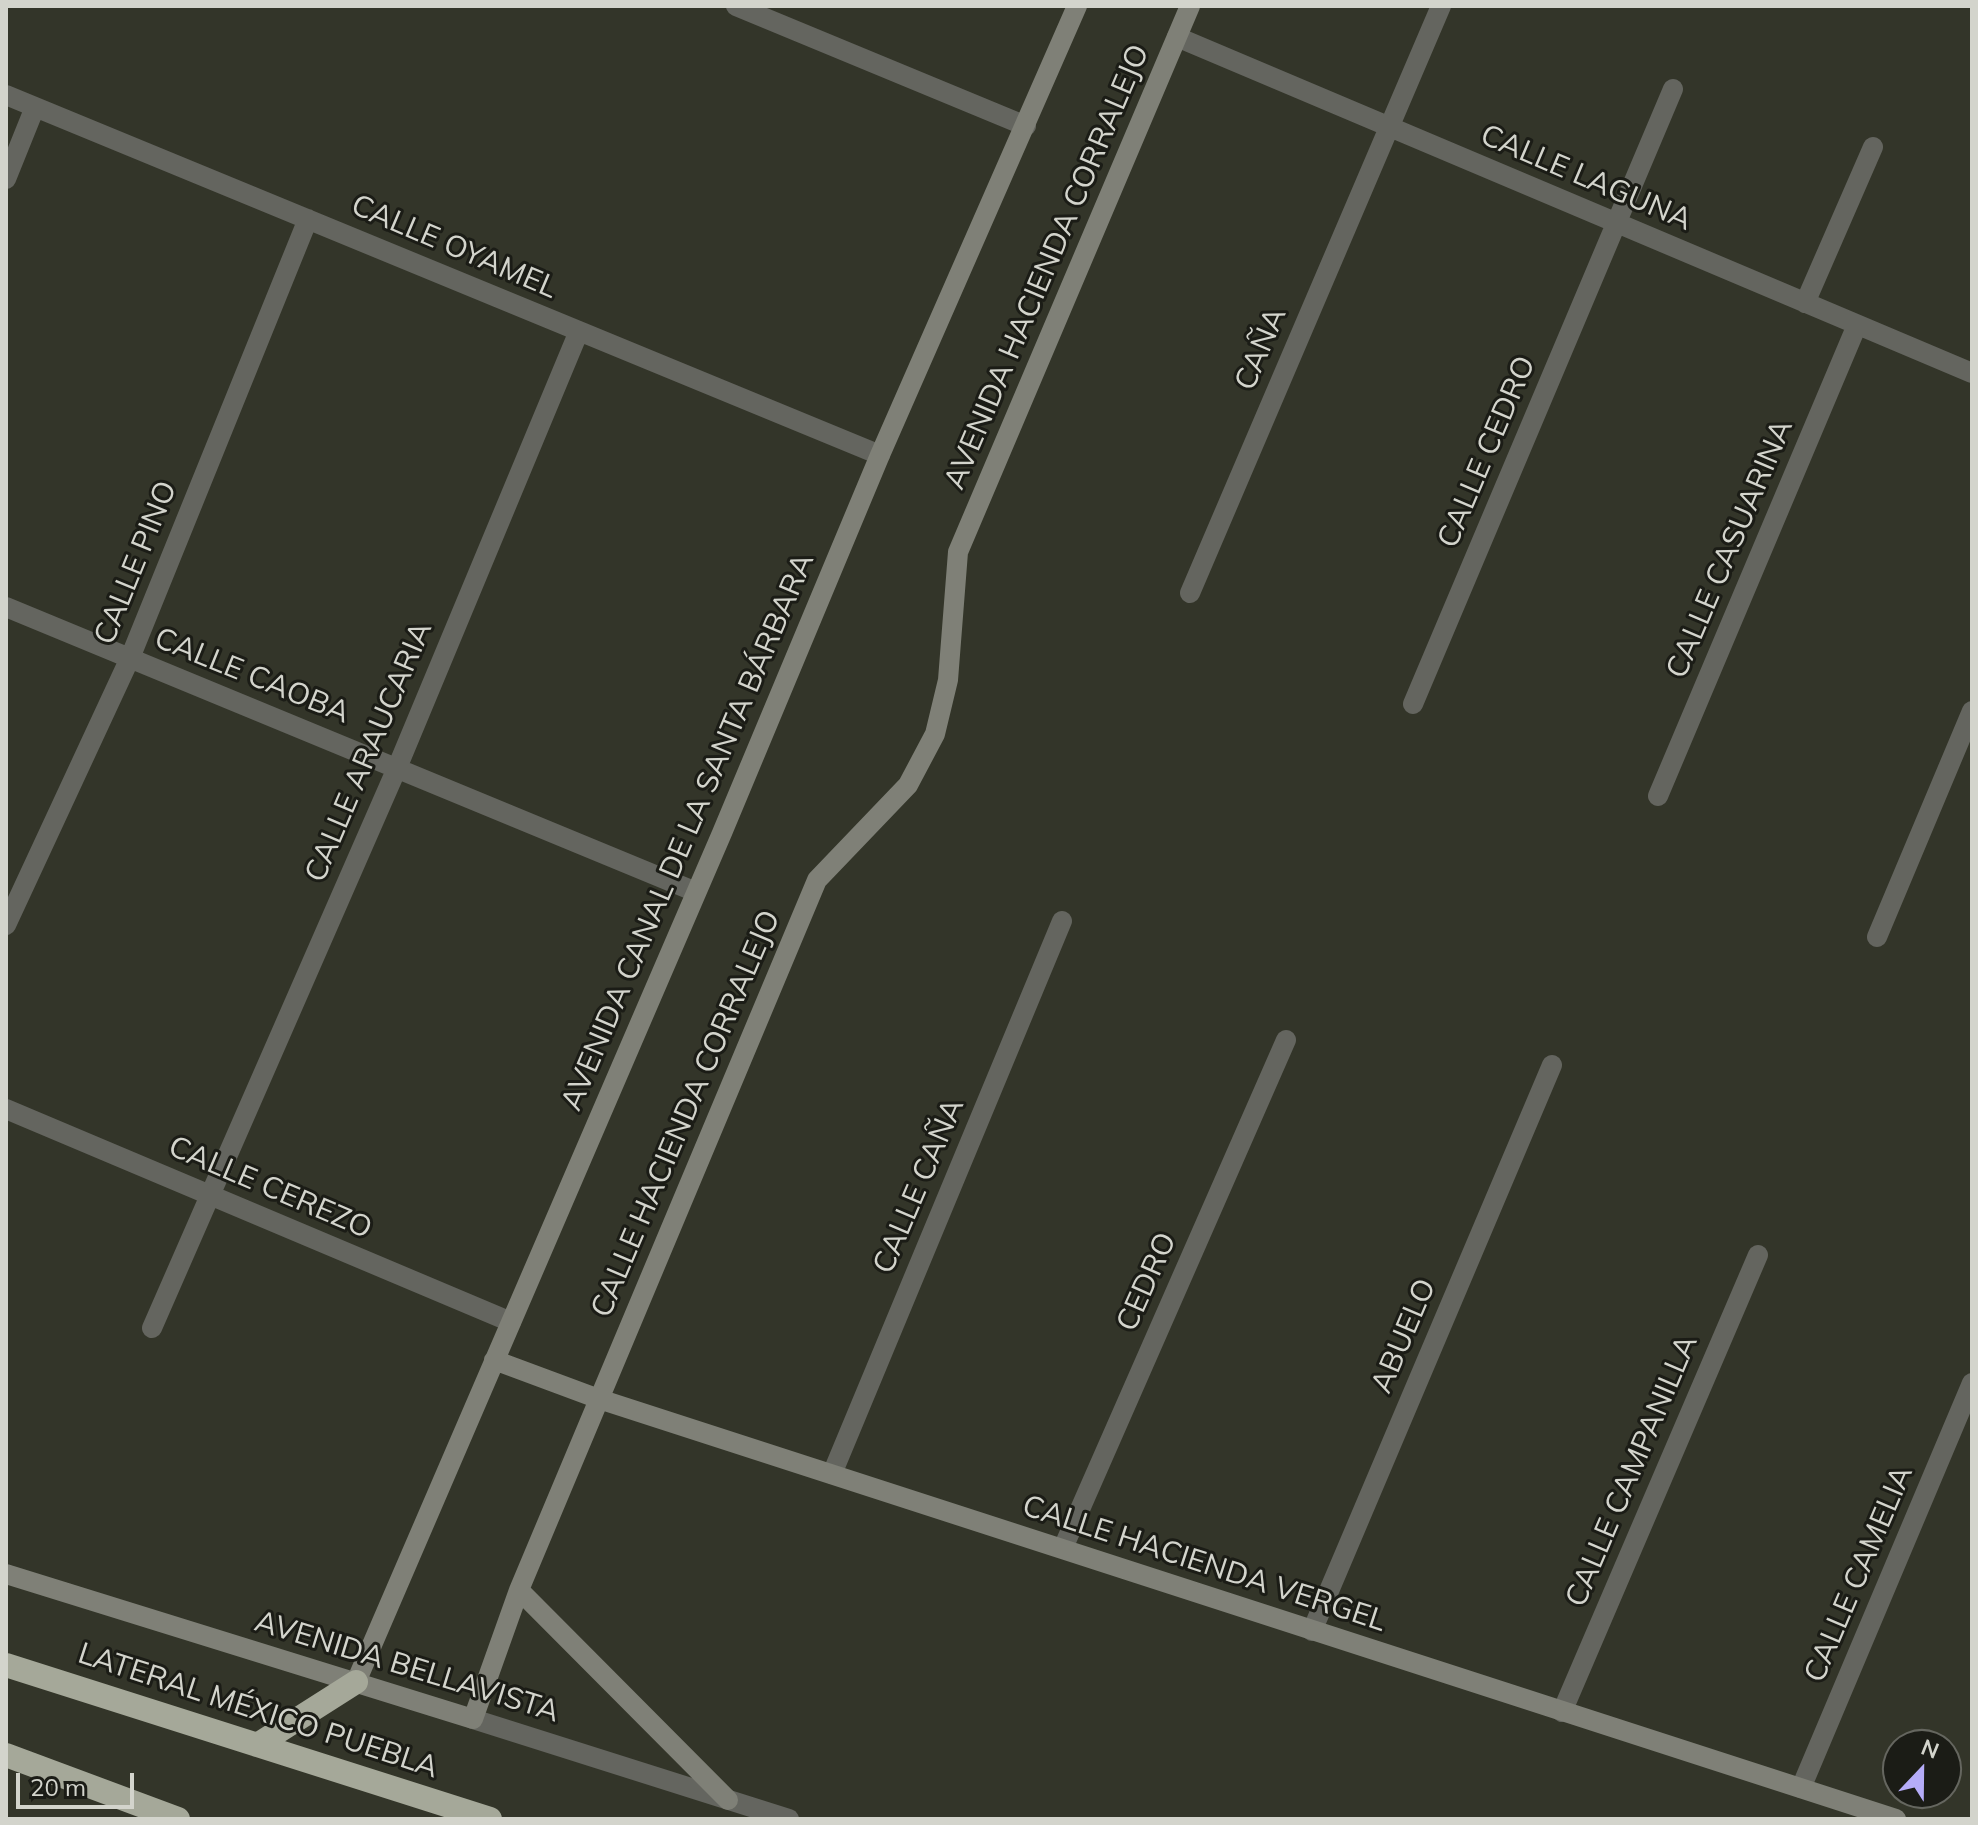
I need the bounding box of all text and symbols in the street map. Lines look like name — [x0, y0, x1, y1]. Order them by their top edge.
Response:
street label: AVENIDA HACIENDA CORRALEJO — [937, 39, 1157, 495]
street label: CALLE LAGUNA — [1475, 117, 1697, 239]
street label: CALLE OYAMEL — [346, 187, 562, 307]
street label: CAÑA — [1228, 302, 1294, 396]
street label: CALLE CEDRO — [1430, 351, 1544, 553]
street label: CALLE CASUARINA — [1659, 414, 1801, 684]
street label: CALLE PINO — [87, 476, 185, 650]
street label: AVENIDA CANAL DE LA SANTA BÁRBARA — [554, 548, 822, 1116]
street label: CALLE ARAUCARIA — [298, 617, 440, 887]
street label: CALLE CAOBA — [149, 620, 355, 732]
street label: CALLE HACIENDA CORRALEJO — [584, 905, 788, 1323]
street label: CALLE CAÑA — [866, 1093, 972, 1279]
street label: CALLE CEREZO — [163, 1129, 377, 1247]
street label: CEDRO — [1109, 1227, 1185, 1337]
street label: ABUELO — [1364, 1274, 1444, 1398]
street label: CALLE CAMPANILLA — [1558, 1330, 1706, 1612]
street label: CALLE CAMELIA — [1797, 1460, 1921, 1688]
street label: CALLE HACIENDA VERGEL — [1018, 1488, 1390, 1640]
street label: AVENIDA BELLAVISTA — [250, 1604, 564, 1730]
street label: LATERAL MÉXICO PUEBLA — [73, 1636, 443, 1786]
north arrow — [1882, 1729, 1962, 1809]
text: N — [1917, 1733, 1943, 1765]
scale bar — [20, 1757, 138, 1807]
text: 20 m — [30, 1772, 86, 1802]

